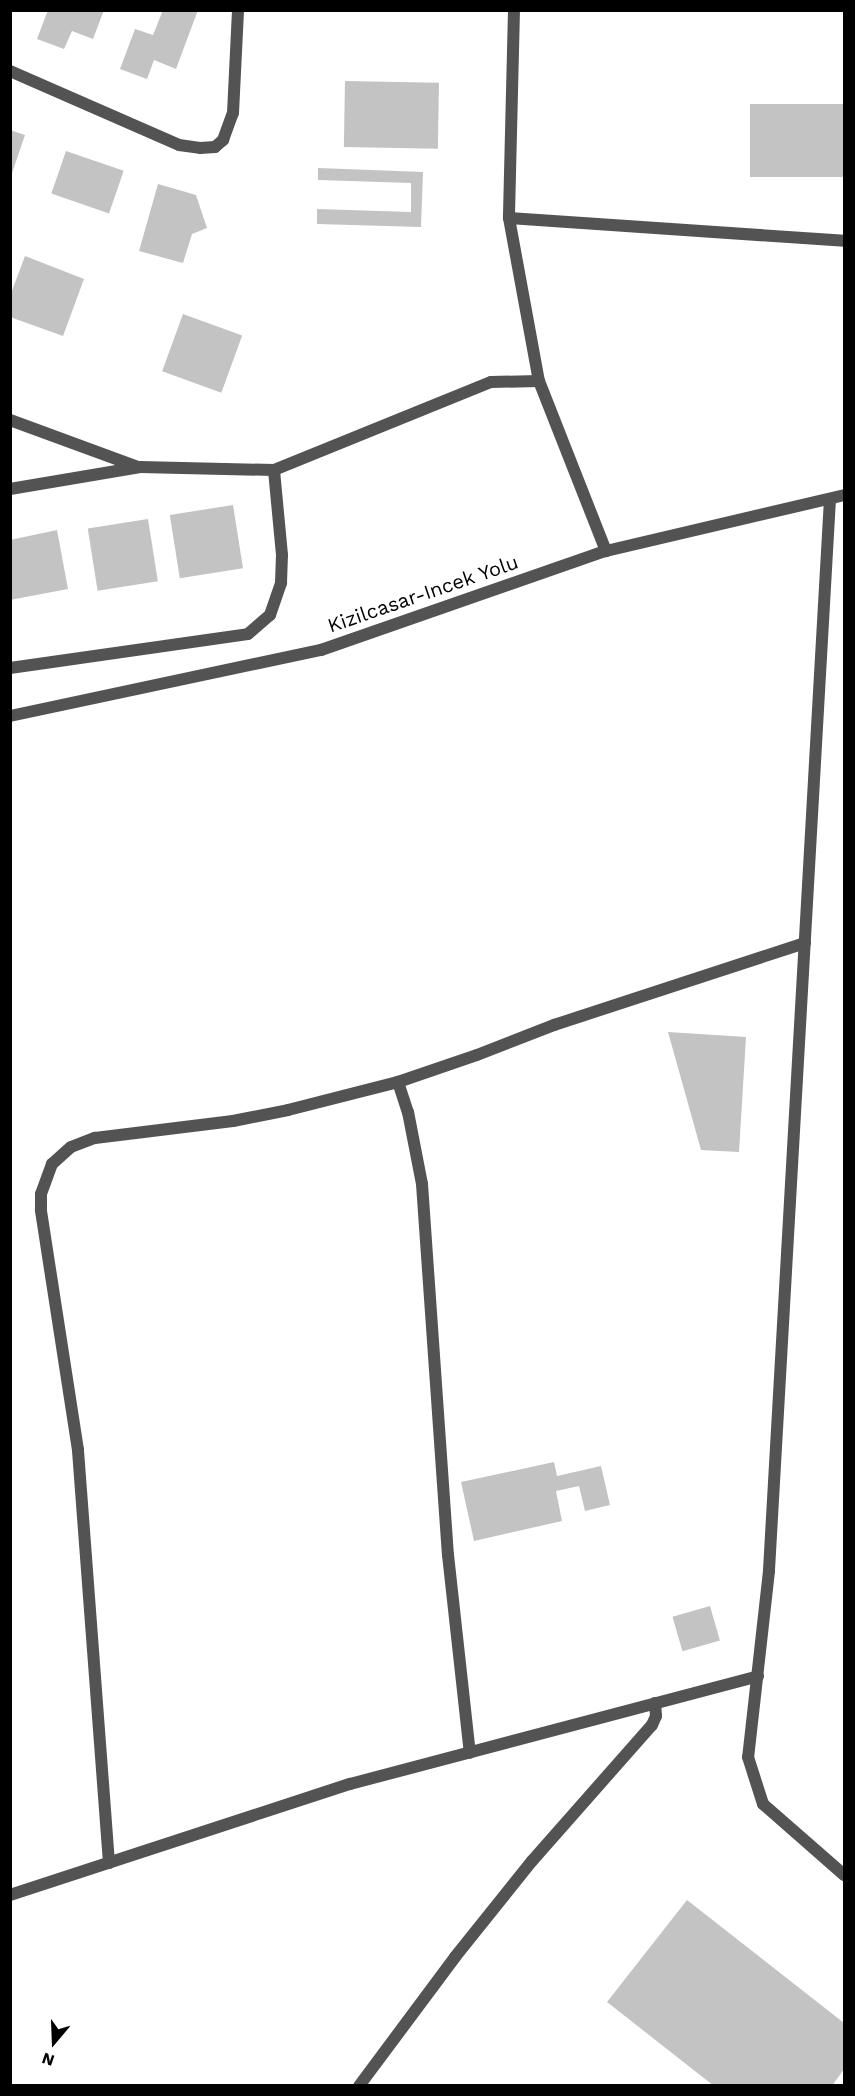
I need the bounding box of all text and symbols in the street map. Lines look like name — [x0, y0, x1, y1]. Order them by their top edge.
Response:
street label: Kizilcasar-Incek Yolu — [324, 550, 522, 638]
north arrow — [24, 2012, 84, 2072]
text: N — [39, 2049, 57, 2070]

